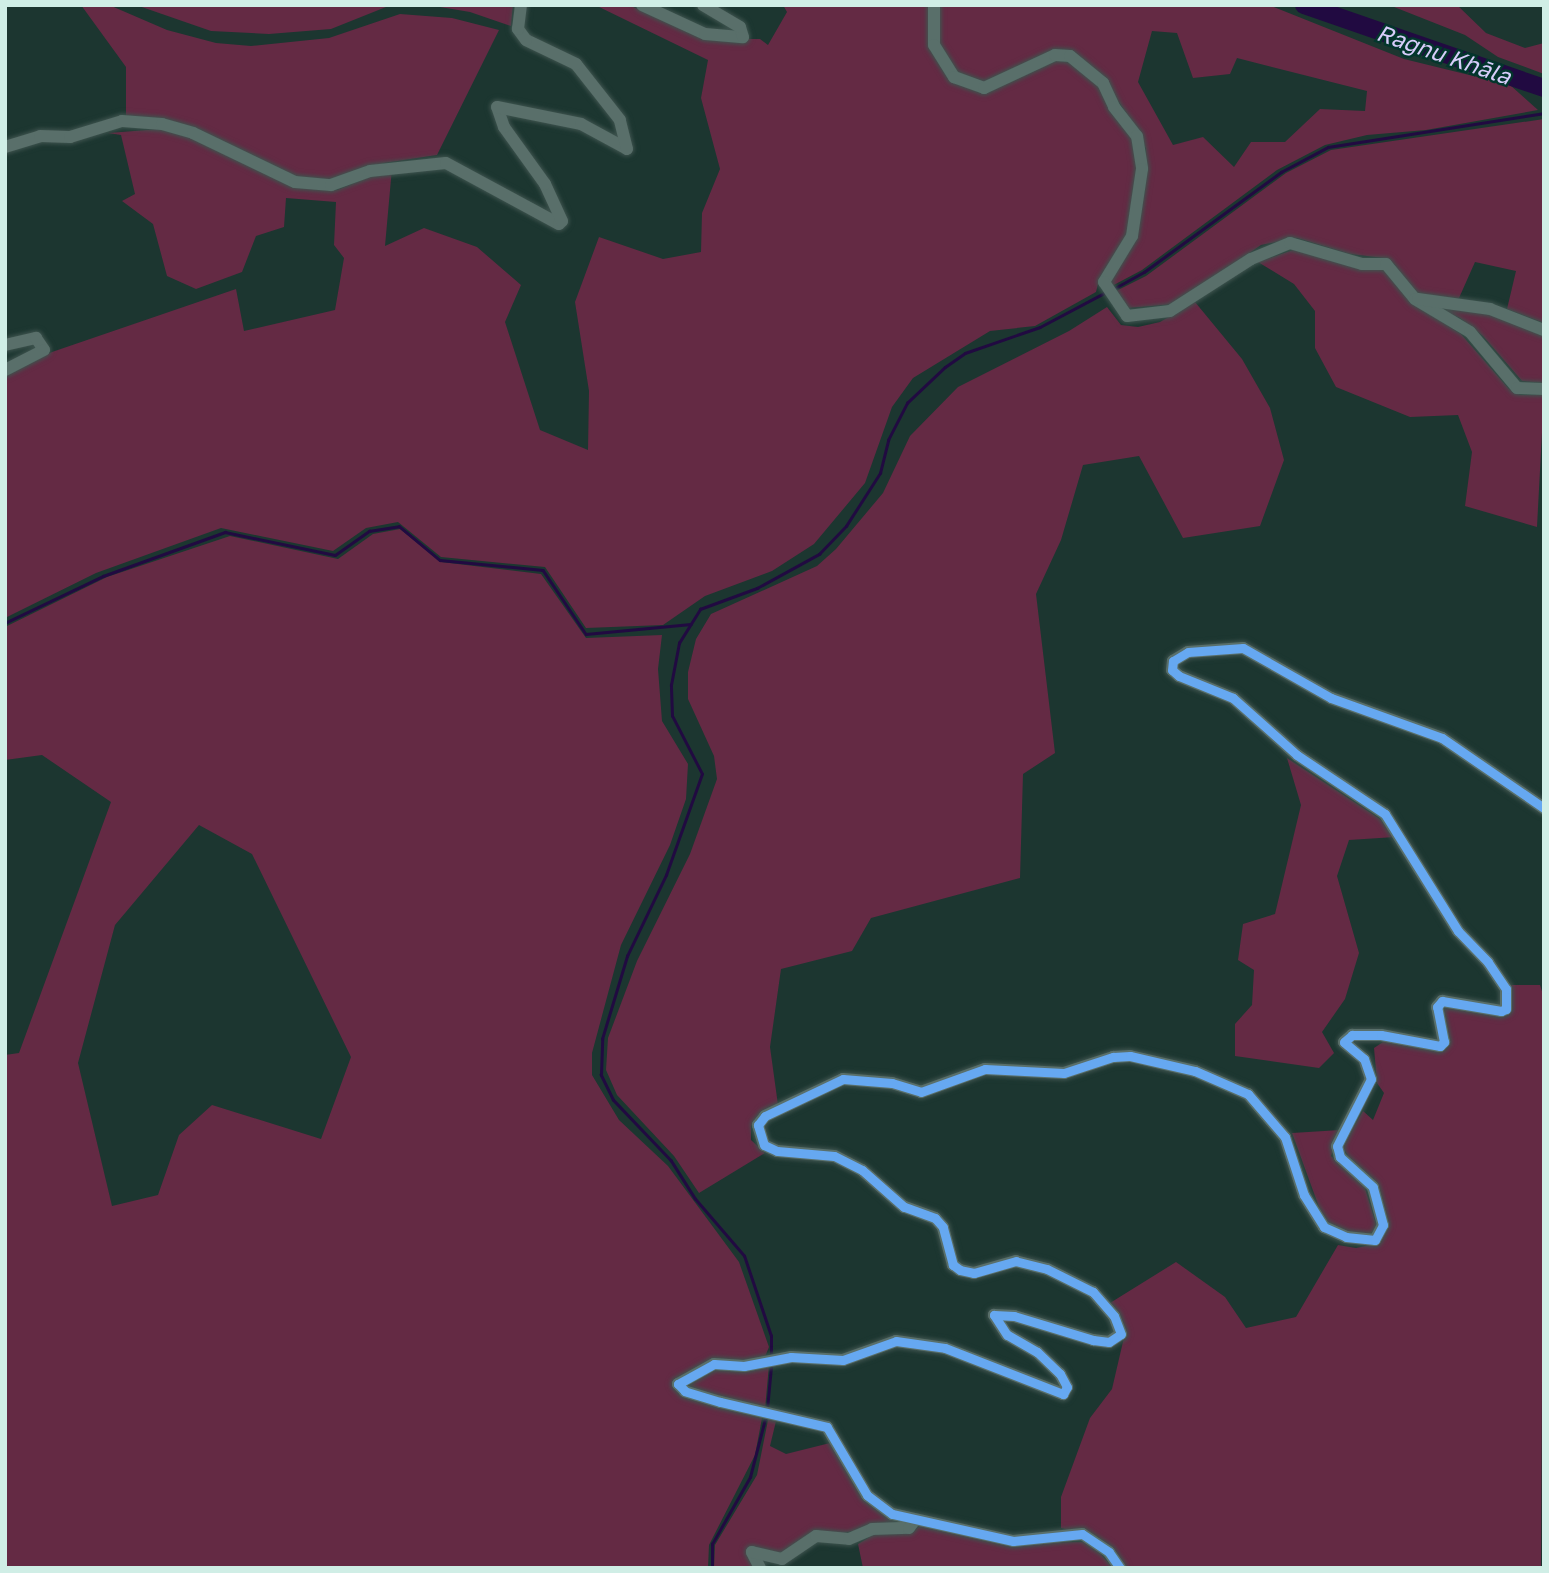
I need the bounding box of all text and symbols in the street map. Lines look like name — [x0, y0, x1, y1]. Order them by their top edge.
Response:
water label: Ragnu Khāla — [1373, 18, 1515, 90]

